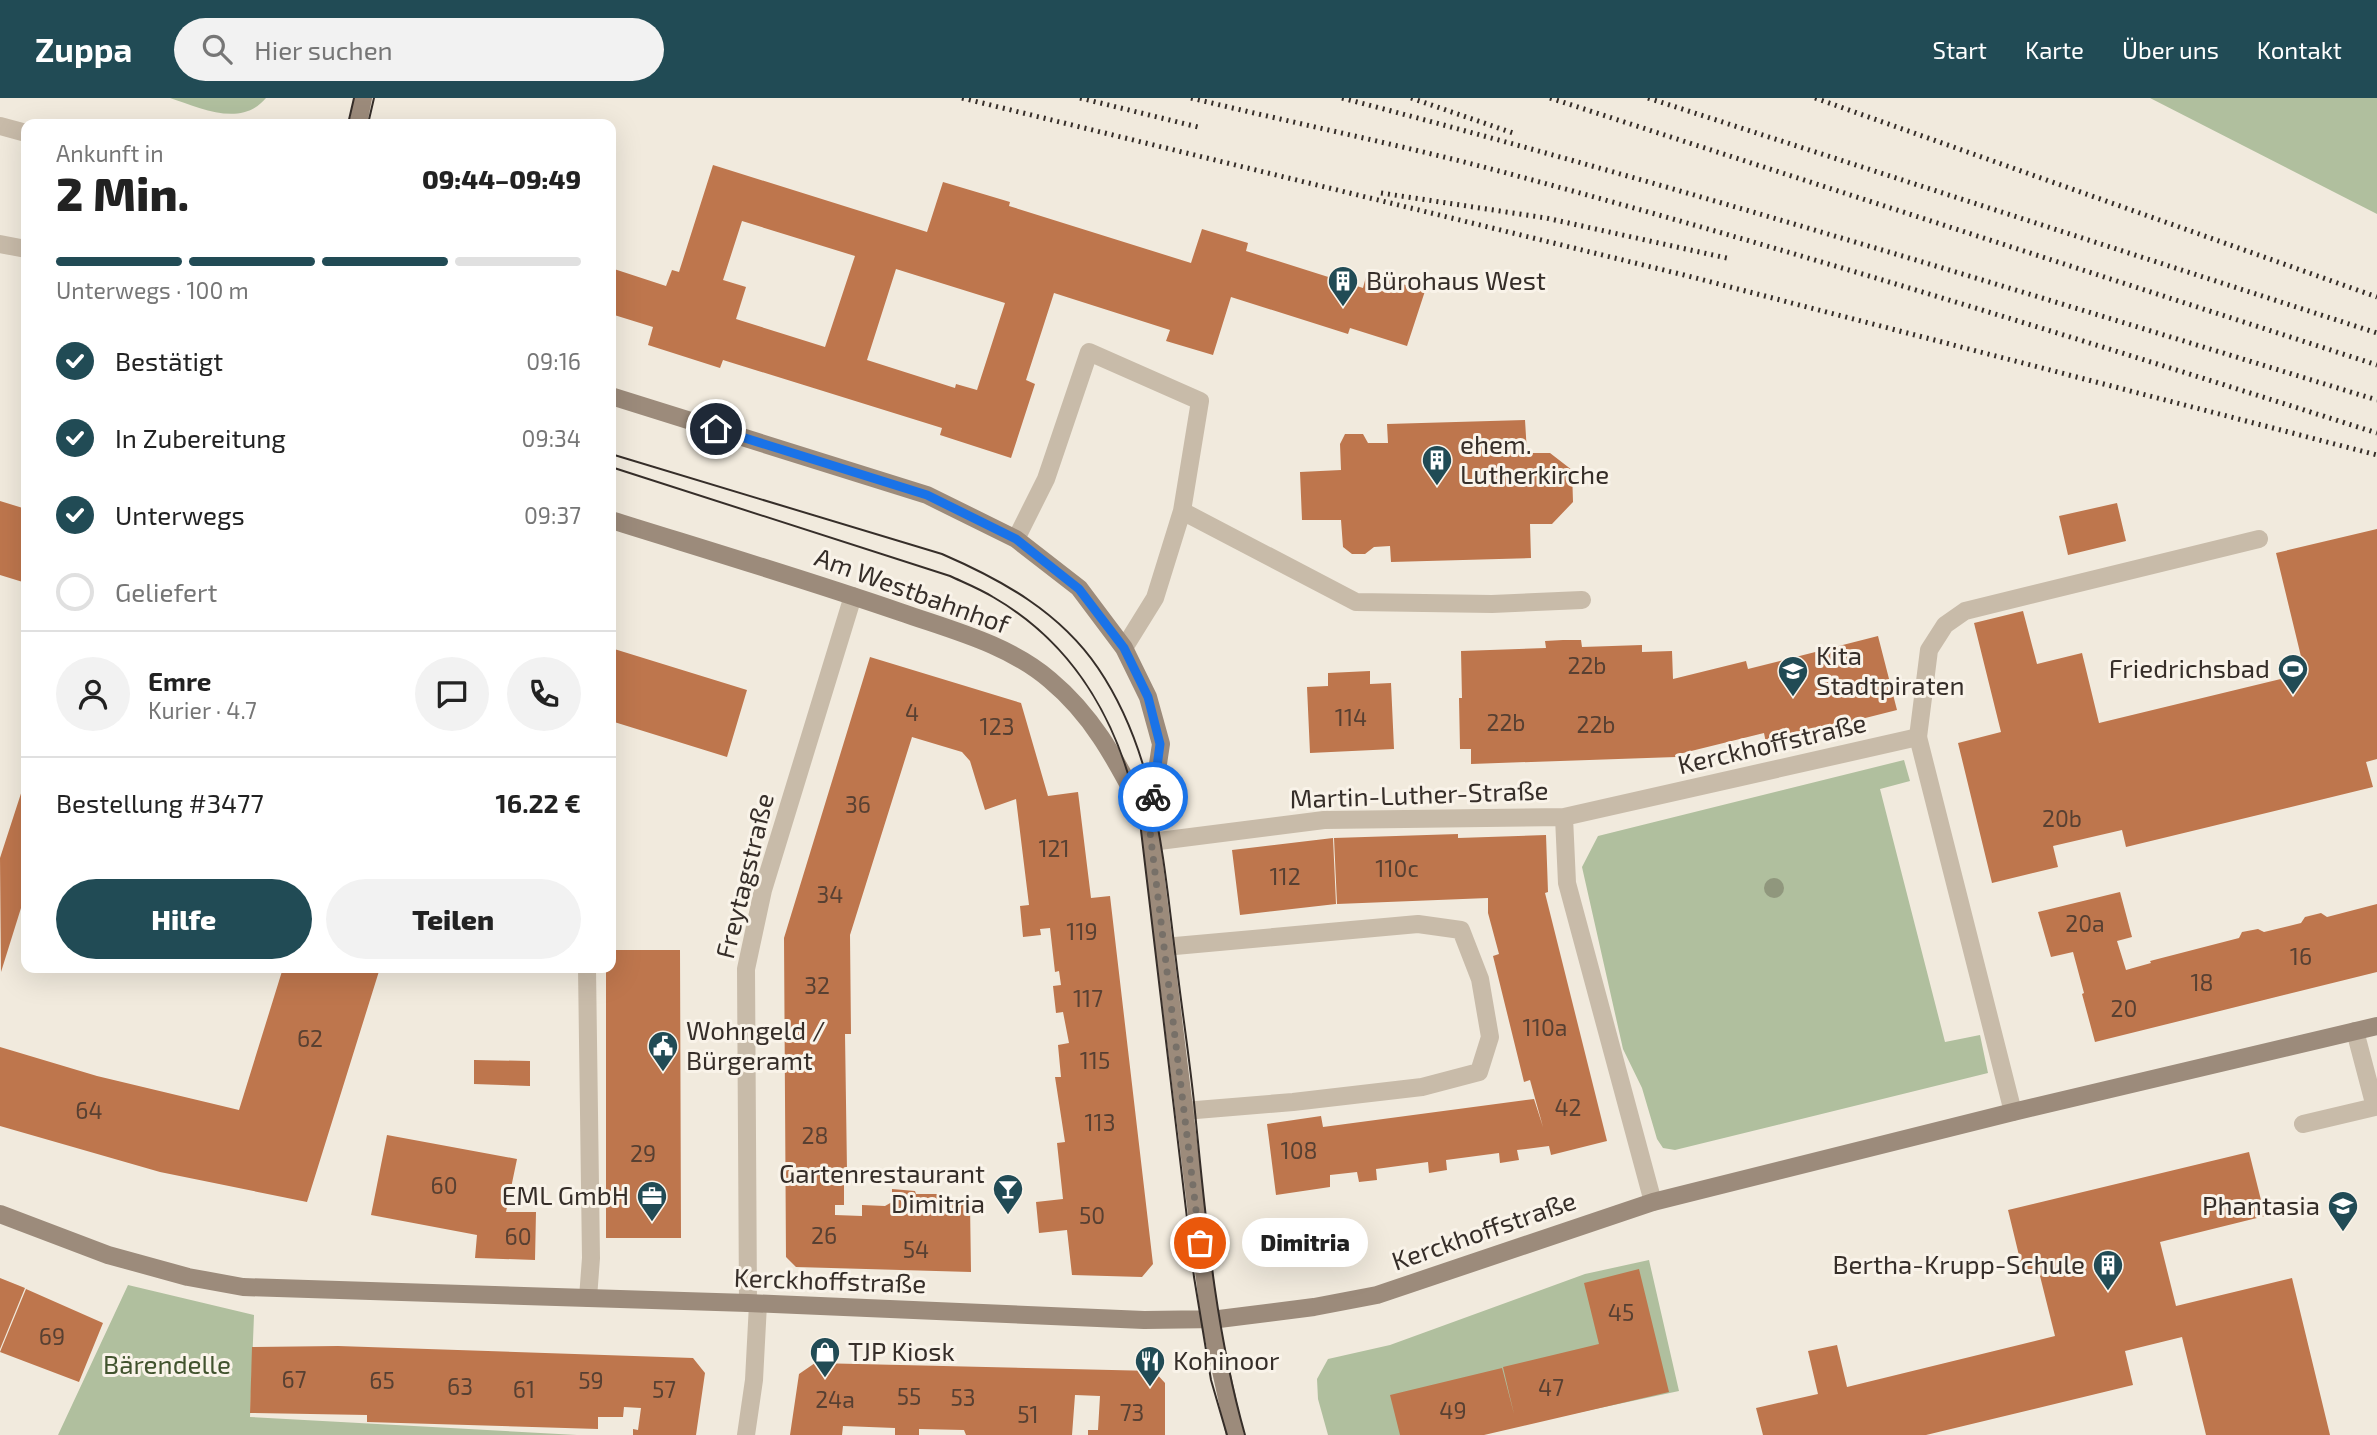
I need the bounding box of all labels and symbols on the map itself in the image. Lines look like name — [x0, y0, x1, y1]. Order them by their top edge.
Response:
building icon: Bürohaus West — [1326, 264, 1360, 308]
place label: Bürohaus West — [1366, 264, 1546, 295]
pin — [686, 399, 746, 459]
place label: ehem. Lutherkirche — [1460, 428, 1609, 489]
building icon: ehem. Lutherkirche — [1420, 443, 1454, 487]
street label: Am Westbahnhof — [811, 540, 1015, 640]
place label: Kita Stadtpiraten — [1816, 639, 1965, 700]
house number: 22b — [1568, 651, 1606, 679]
place label: Friedrichsbad — [2109, 652, 2270, 683]
sports icon: Friedrichsbad — [2276, 652, 2310, 696]
school or university icon: Kita Stadtpiraten — [1776, 654, 1810, 698]
house number: 4 — [905, 698, 919, 726]
house number: 114 — [1335, 703, 1367, 731]
street label: Kerckhoffstraße — [1674, 706, 1869, 779]
house number: 22b — [1487, 708, 1525, 736]
house number: 22b — [1577, 710, 1615, 738]
house number: 123 — [980, 712, 1014, 740]
courier — [1118, 762, 1188, 832]
street label: Martin-Luther-Straße — [1289, 773, 1549, 814]
street label: Freytagstraße — [708, 790, 779, 962]
house number: 36 — [845, 790, 871, 818]
house number: 20b — [2042, 804, 2082, 832]
house number: 121 — [1038, 834, 1070, 862]
house number: 110c — [1375, 854, 1419, 882]
house number: 112 — [1269, 862, 1301, 890]
house number: 34 — [817, 880, 843, 908]
house number: 20a — [2065, 909, 2105, 937]
house number: 119 — [1066, 917, 1098, 945]
house number: 16 — [2290, 942, 2312, 970]
house number: 18 — [2190, 968, 2214, 996]
house number: 32 — [804, 971, 830, 999]
house number: 117 — [1073, 984, 1103, 1012]
house number: 20 — [2111, 994, 2137, 1022]
house number: 110a — [1523, 1013, 1567, 1041]
place label: Wohngeld / Bürgeramt — [686, 1014, 825, 1075]
house number: 62 — [297, 1024, 323, 1052]
public building icon: Wohngeld / Bürgeramt — [646, 1029, 680, 1073]
house number: 115 — [1080, 1046, 1110, 1074]
house number: 42 — [1554, 1093, 1582, 1121]
house number: 64 — [75, 1096, 103, 1124]
house number: 113 — [1084, 1108, 1116, 1136]
house number: 28 — [802, 1121, 828, 1149]
house number: 108 — [1281, 1136, 1317, 1164]
house number: 29 — [630, 1139, 656, 1167]
place label: Gartenrestaurant Dimitria — [779, 1157, 985, 1218]
house number: 60 — [430, 1171, 458, 1199]
bar icon: Gartenrestaurant Dimitria — [991, 1172, 1025, 1216]
place label: EML GmbH — [502, 1179, 629, 1210]
office icon: EML GmbH — [635, 1179, 669, 1223]
street label: Kerckhoffstraße — [1387, 1184, 1580, 1276]
place label: Phantasia — [2202, 1189, 2320, 1220]
school or university icon: Phantasia — [2326, 1189, 2360, 1233]
house number: 50 — [1079, 1201, 1105, 1229]
pin — [1170, 1213, 1230, 1273]
callout: Dimitria — [1242, 1218, 1368, 1268]
house number: 26 — [811, 1221, 837, 1249]
house number: 60 — [504, 1222, 532, 1250]
house number: 54 — [903, 1235, 929, 1263]
place label: Bertha-Krupp-Schule — [1832, 1248, 2085, 1279]
building icon: Bertha-Krupp-Schule — [2091, 1248, 2125, 1292]
street label: Kerckhoffstraße — [733, 1261, 927, 1298]
house number: 45 — [1608, 1298, 1634, 1326]
house number: 69 — [39, 1322, 65, 1350]
shop icon: TJP Kiosk — [808, 1335, 842, 1379]
place label: TJP Kiosk — [848, 1335, 955, 1366]
restaurant icon: Kohinoor — [1133, 1344, 1167, 1388]
place label: Kohinoor — [1173, 1344, 1279, 1375]
park label: Bärendelle — [103, 1348, 231, 1379]
house number: 67 — [282, 1365, 307, 1393]
house number: 65 — [369, 1366, 395, 1394]
house number: 59 — [578, 1366, 604, 1394]
house number: 63 — [447, 1372, 473, 1400]
house number: 47 — [1538, 1373, 1564, 1401]
house number: 61 — [513, 1375, 535, 1403]
house number: 57 — [652, 1375, 676, 1403]
house number: 55 — [897, 1382, 921, 1410]
house number: 53 — [950, 1383, 976, 1411]
house number: 24a — [815, 1385, 855, 1413]
house number: 49 — [1439, 1396, 1467, 1424]
house number: 73 — [1120, 1398, 1144, 1426]
house number: 51 — [1017, 1400, 1039, 1428]

